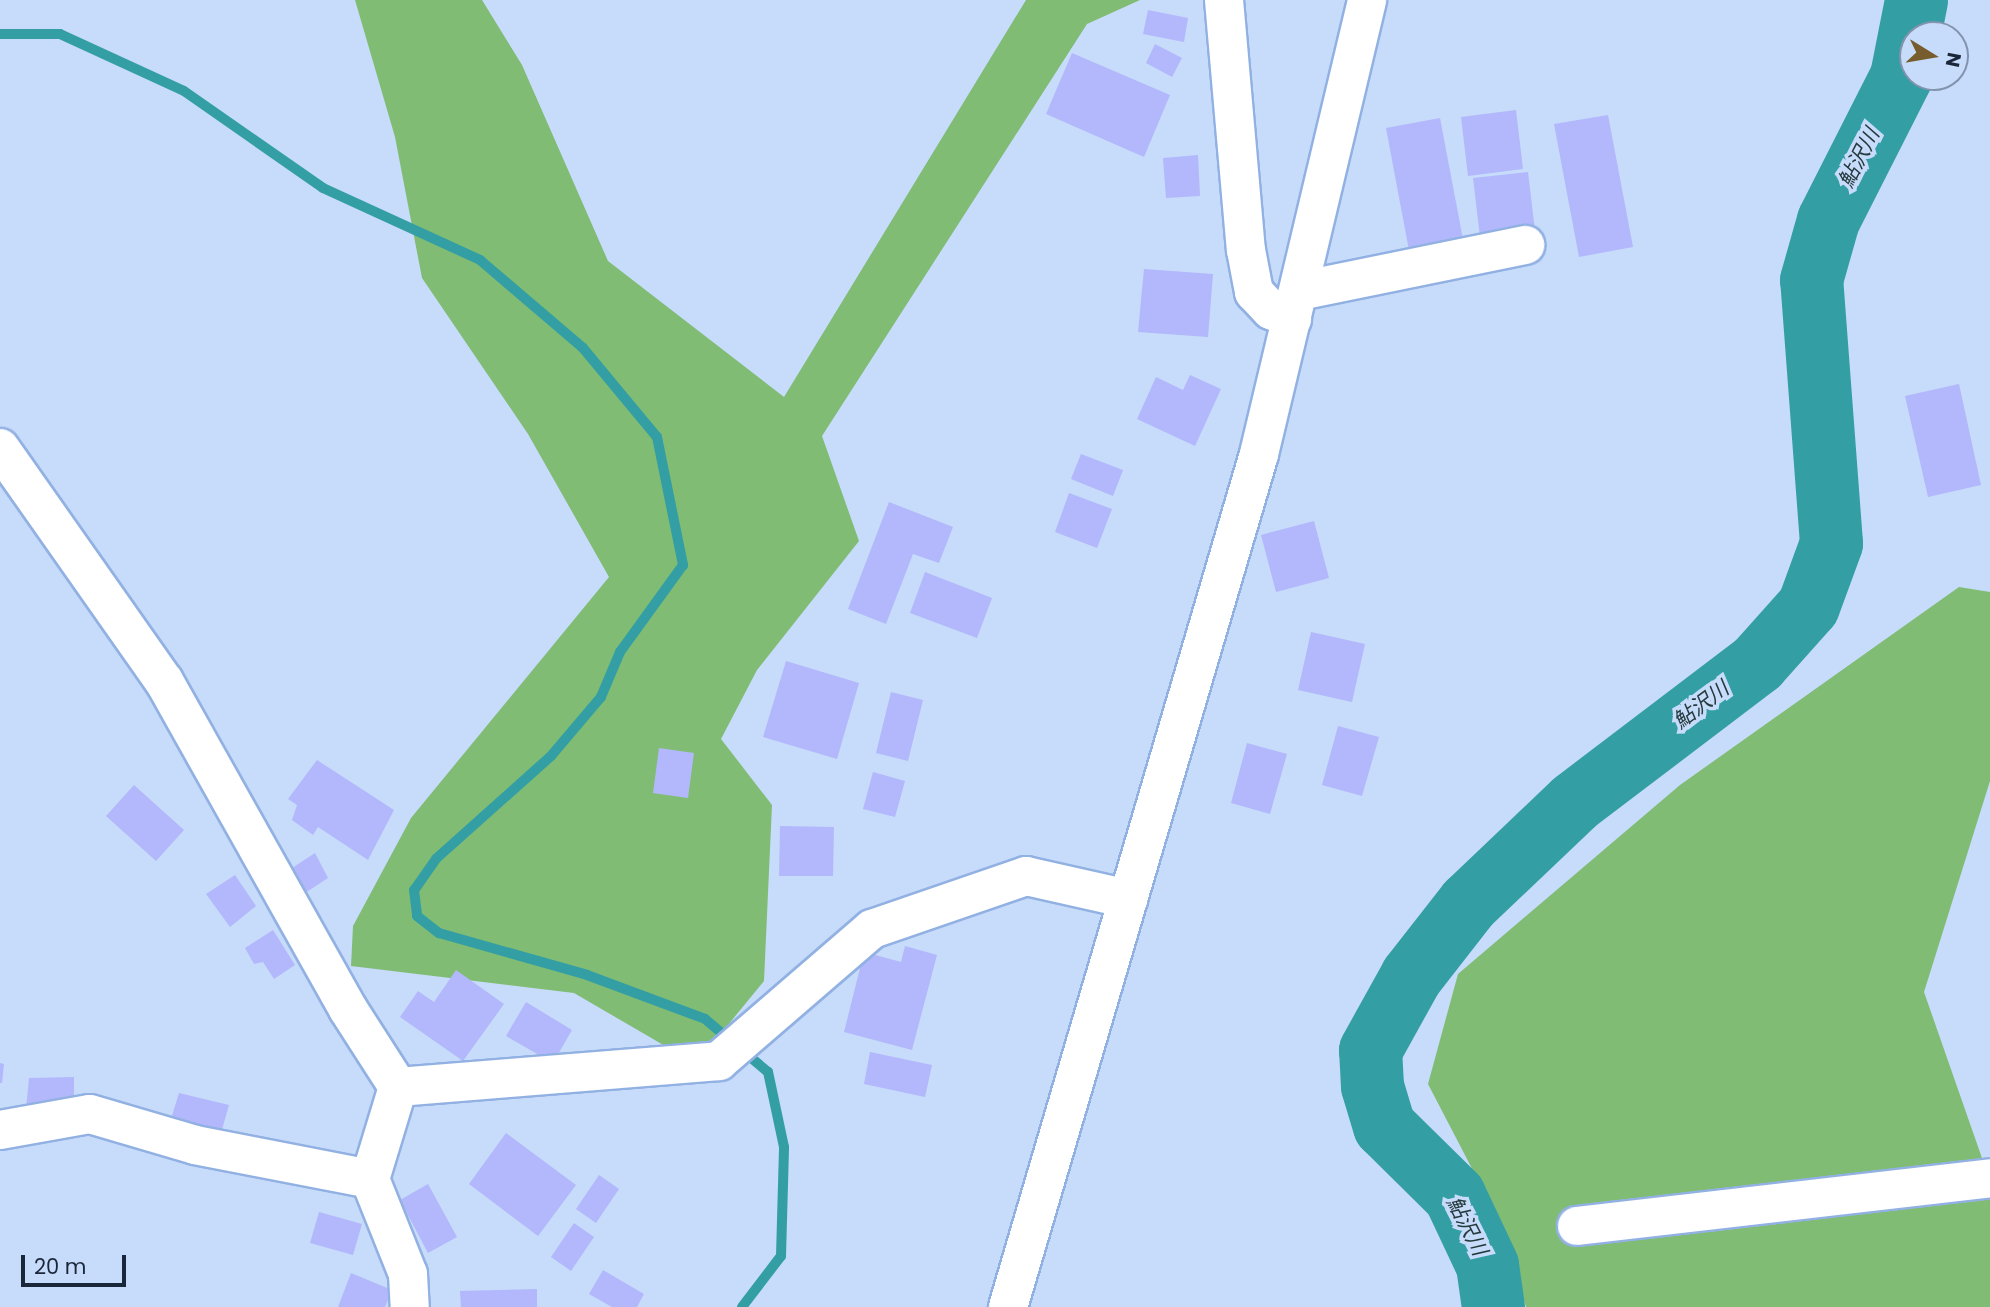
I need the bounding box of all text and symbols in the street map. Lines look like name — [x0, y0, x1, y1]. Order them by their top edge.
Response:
north arrow — [1899, 21, 1969, 91]
text: N — [1939, 50, 1968, 69]
water label: 鮎沢川 — [1833, 124, 1885, 192]
water label: 鮎沢川 — [1668, 676, 1734, 734]
water label: 鮎沢川 — [1441, 1192, 1493, 1260]
scale bar — [24, 1240, 130, 1284]
text: 20 m — [34, 1252, 87, 1281]

